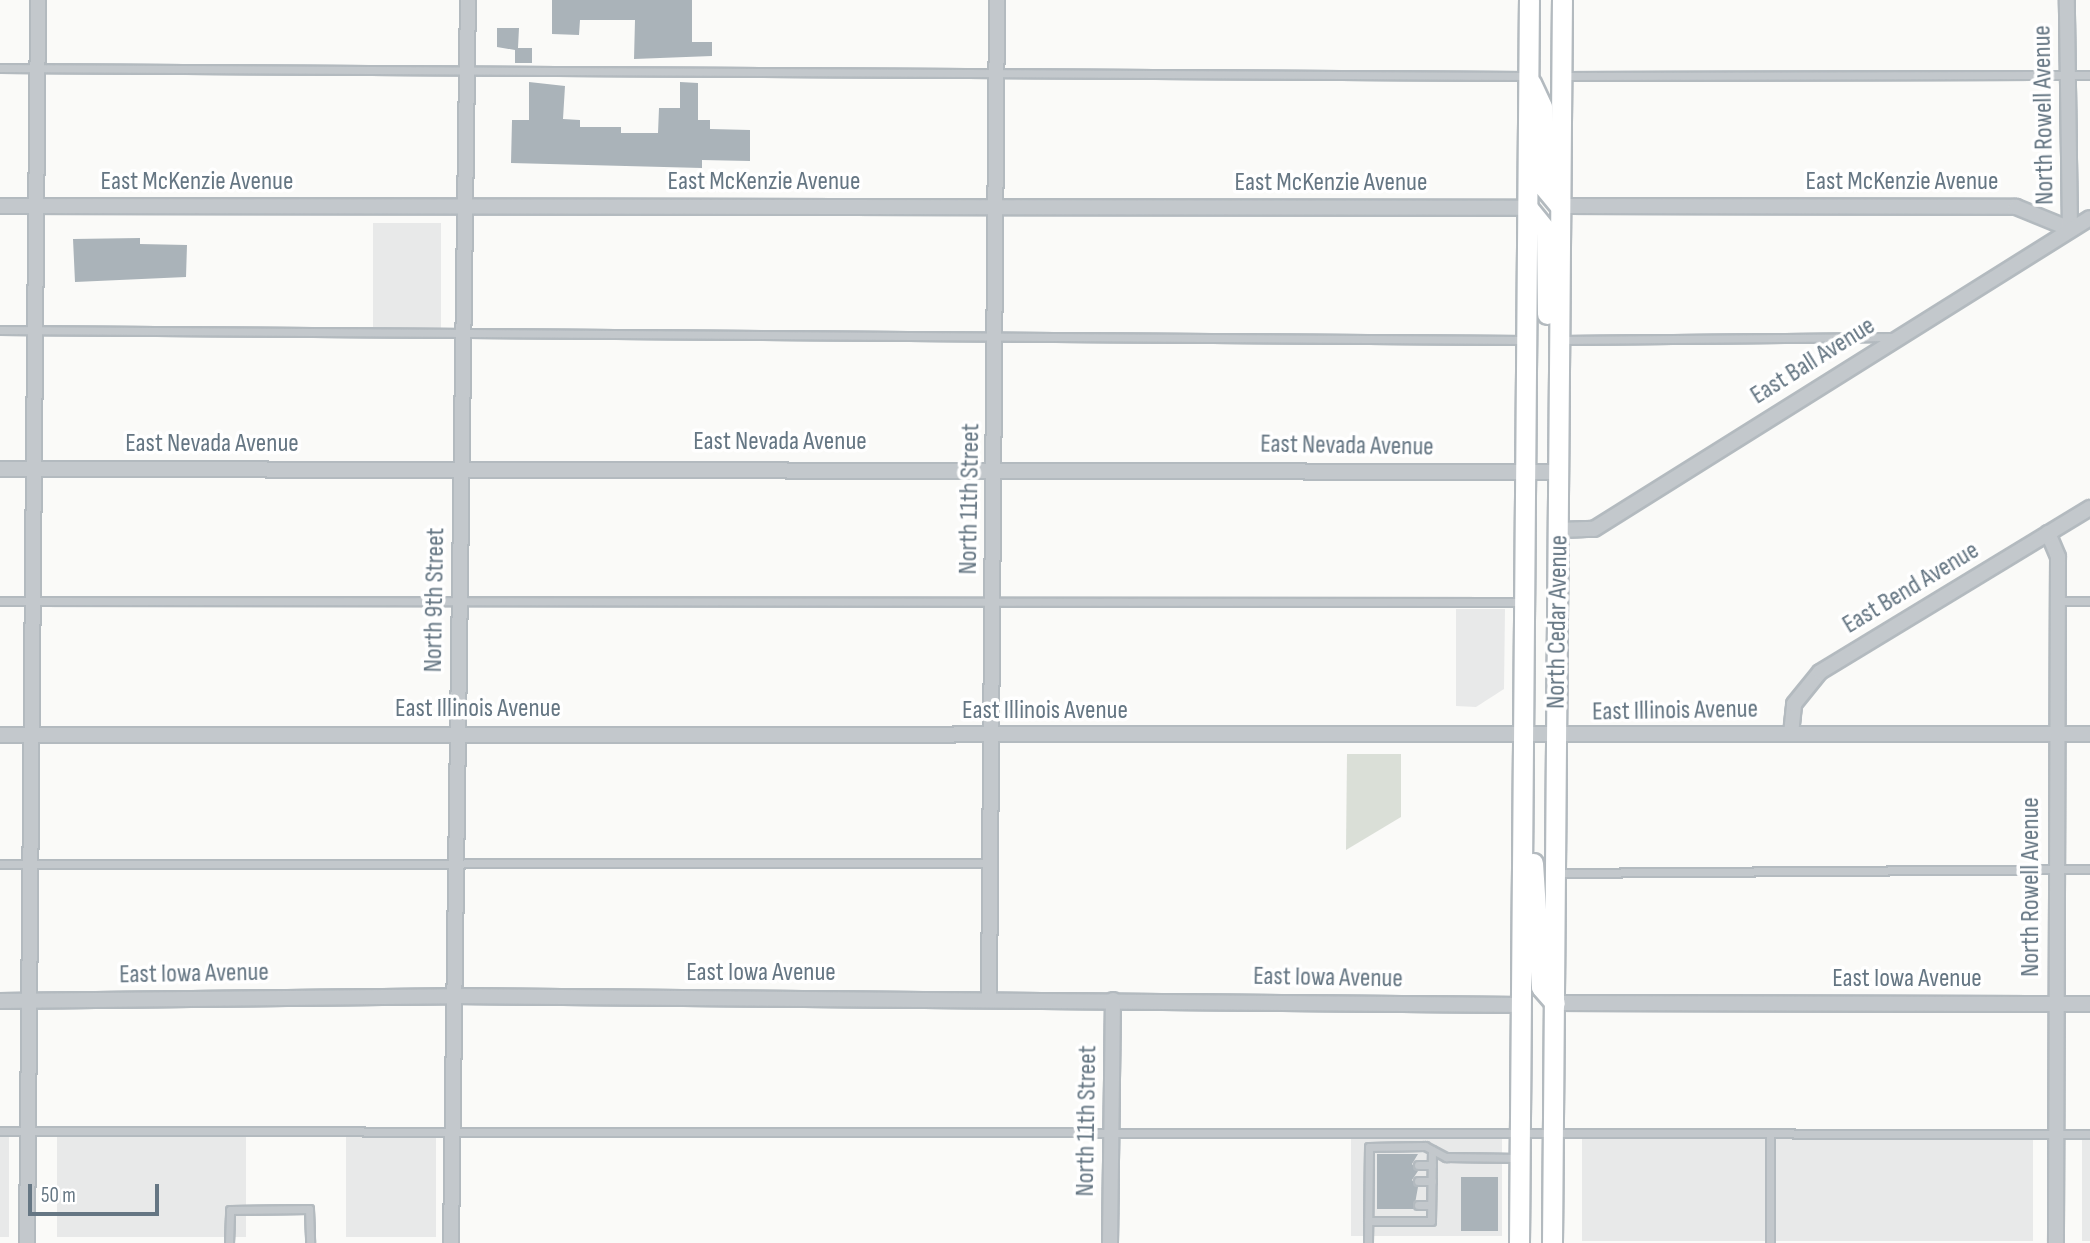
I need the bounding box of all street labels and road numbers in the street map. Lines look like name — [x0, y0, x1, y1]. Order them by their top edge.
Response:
street label: North Rowell Avenue — [2027, 25, 2061, 205]
street label: East McKenzie Avenue — [101, 166, 293, 198]
street label: East McKenzie Avenue — [668, 166, 860, 198]
street label: East McKenzie Avenue — [1806, 166, 1998, 198]
street label: East McKenzie Avenue — [1235, 167, 1427, 199]
street label: East Ball Avenue — [1745, 310, 1881, 412]
street label: North 11th Street — [953, 423, 987, 575]
street label: East Nevada Avenue — [693, 426, 867, 458]
street label: East Nevada Avenue — [125, 428, 299, 460]
street label: East Nevada Avenue — [1260, 429, 1434, 463]
street label: North 9th Street — [418, 527, 452, 673]
street label: North Cedar Avenue — [1541, 535, 1575, 709]
street label: East Bend Avenue — [1837, 535, 1985, 641]
street label: East Illinois Avenue — [395, 693, 561, 725]
street label: East Illinois Avenue — [1592, 694, 1758, 728]
street label: East Illinois Avenue — [962, 695, 1128, 727]
street label: North Rowell Avenue — [2015, 797, 2047, 977]
street label: East Iowa Avenue — [119, 957, 269, 991]
street label: East Iowa Avenue — [686, 957, 836, 989]
street label: East Iowa Avenue — [1253, 961, 1403, 995]
street label: East Iowa Avenue — [1832, 963, 1982, 995]
street label: North 11th Street — [1070, 1045, 1104, 1197]

